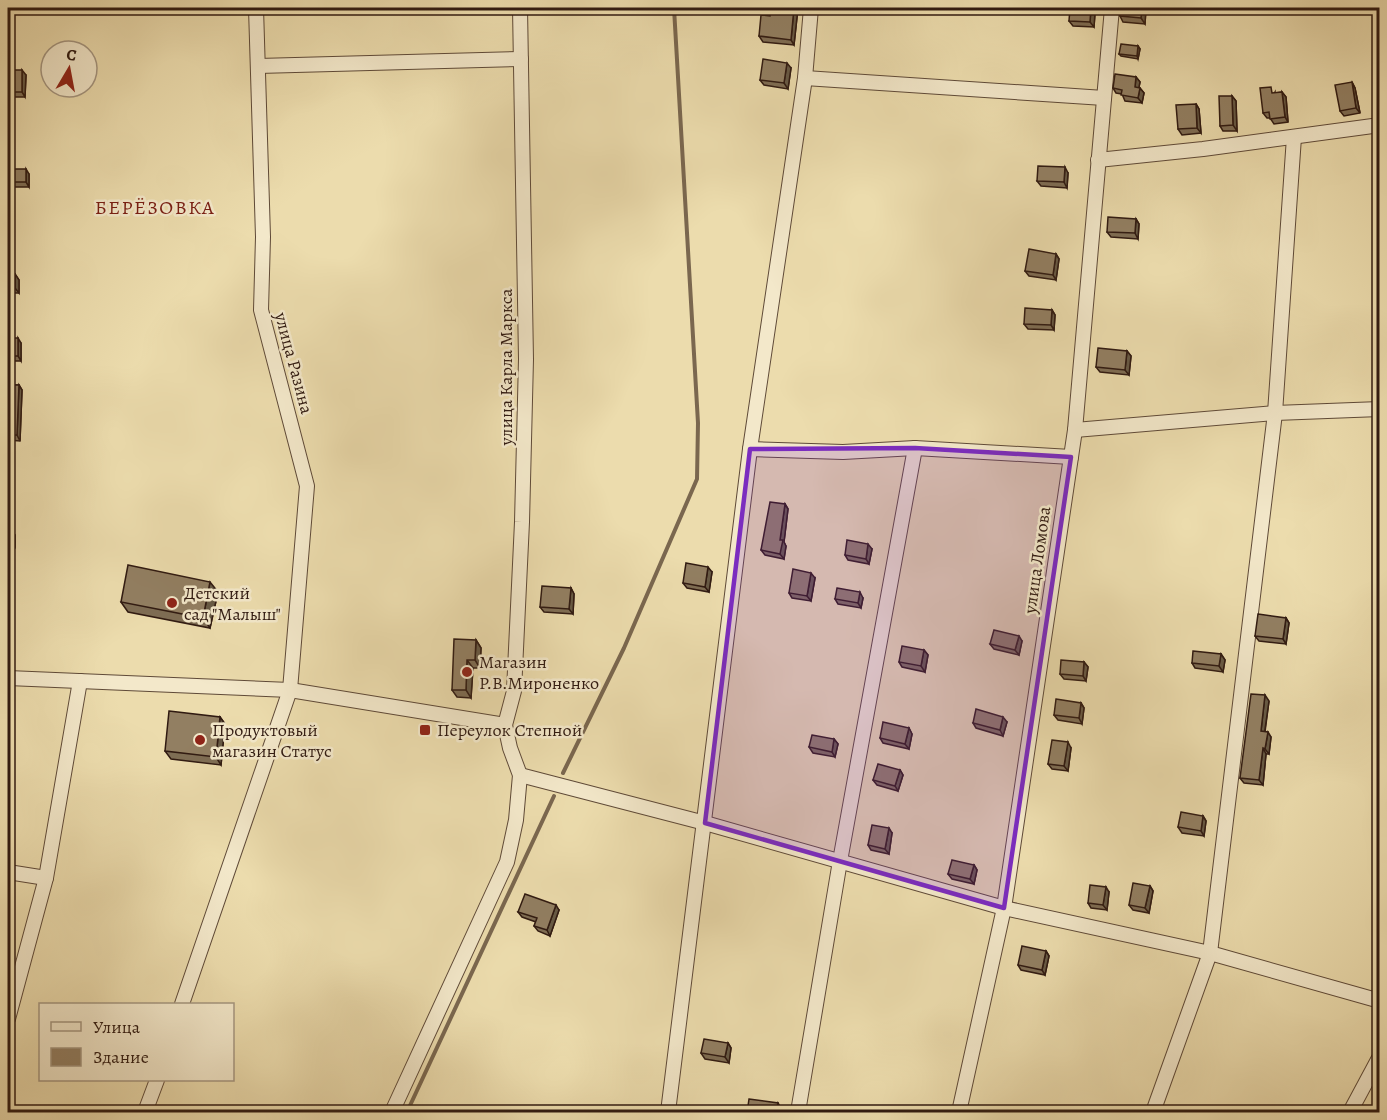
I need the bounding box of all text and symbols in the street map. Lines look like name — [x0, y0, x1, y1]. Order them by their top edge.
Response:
north arrow — [39, 39, 99, 99]
text: С — [65, 44, 78, 67]
district label: БЕРЁЗОВКА — [95, 194, 215, 221]
street label: улица Карла Маркса — [494, 288, 518, 447]
street label: улица Разина — [269, 308, 319, 417]
street label: улица Ломова — [1017, 504, 1056, 616]
place label: Детский сад "Малыш" — [184, 581, 281, 626]
marker: Детский сад "Малыш" — [165, 596, 179, 610]
place label: Магазин Р.В.Мироненко — [479, 650, 599, 695]
marker: Магазин Р.В.Мироненко — [460, 665, 474, 679]
place label: Продуктовый магазин Статус — [212, 718, 332, 763]
place label: Переулок Степной — [437, 718, 582, 742]
marker: Переулок Степной — [418, 723, 432, 737]
marker: Продуктовый магазин Статус — [193, 733, 207, 747]
legend — [39, 1003, 234, 1081]
text: Улица — [93, 1015, 141, 1039]
text: Здание — [93, 1045, 149, 1069]

